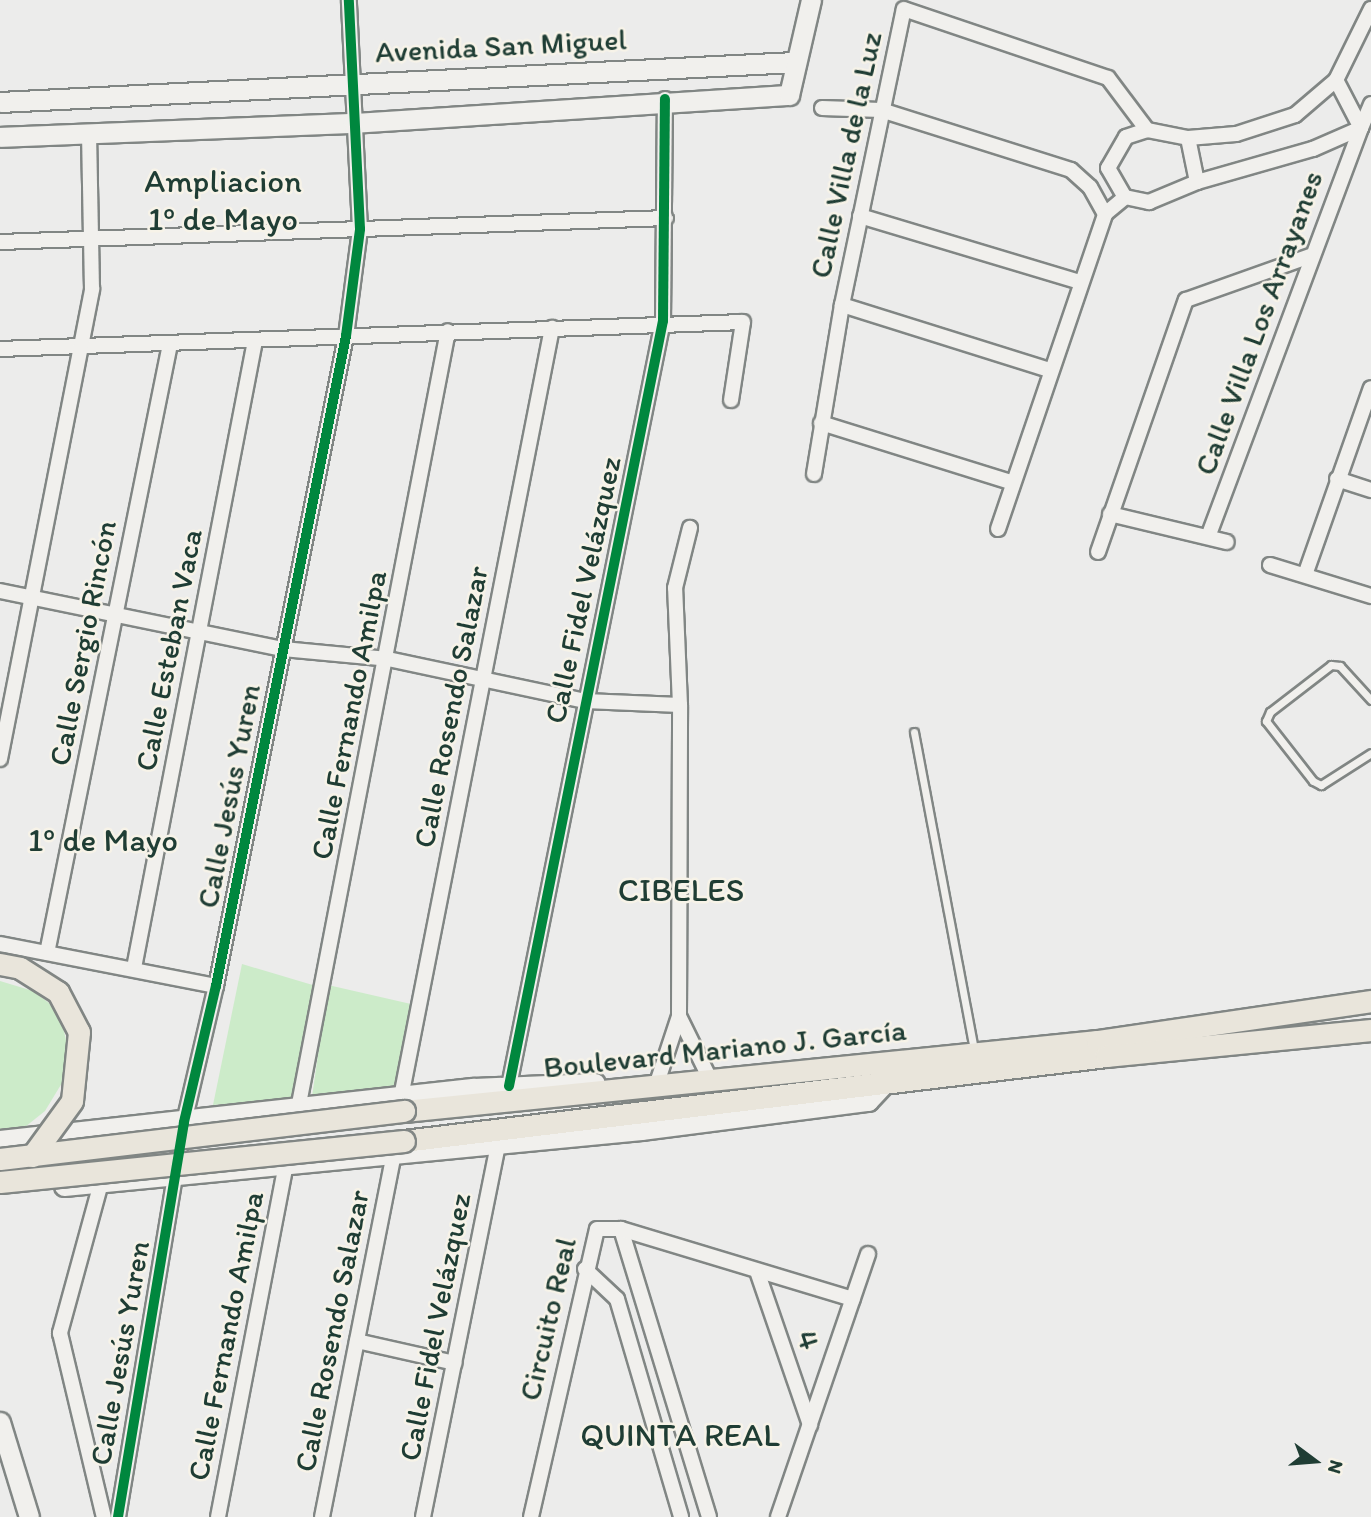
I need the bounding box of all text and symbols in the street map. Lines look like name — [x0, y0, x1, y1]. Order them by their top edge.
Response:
street label: Avenida San Miguel — [375, 21, 627, 71]
street label: Calle Villa de la Luz — [802, 29, 890, 281]
district label: Ampliacion 1º de Mayo — [135, 161, 311, 239]
street label: Calle Villa Los Arrayanes — [1188, 167, 1330, 479]
street label: Calle Fidel Velázquez — [537, 454, 629, 726]
street label: Calle Sergio Rincón — [42, 517, 124, 769]
street label: Calle Esteban Vaca — [128, 527, 210, 773]
street label: Calle Rosendo Salazar — [406, 564, 496, 850]
street label: Calle Fernando Amilpa — [304, 569, 394, 861]
street label: Calle Jesús Yuren — [190, 681, 268, 911]
district label: 1º de Mayo — [28, 820, 178, 860]
district label: CIBELES — [612, 870, 750, 910]
street label: Boulevard Mariano J. García — [542, 1012, 908, 1086]
street label: Calle Rosendo Salazar — [287, 1188, 377, 1474]
street label: Calle Fernando Amilpa — [181, 1190, 271, 1482]
street label: Calle Fidel Velázquez — [392, 1191, 478, 1463]
street label: Circuito Real — [512, 1234, 584, 1404]
street label: Calle Jesús Yuren — [83, 1238, 157, 1468]
street label: 4 — [788, 1326, 828, 1354]
district label: QUINTA REAL — [571, 1415, 789, 1455]
north arrow — [1280, 1426, 1350, 1496]
text: N — [1323, 1458, 1348, 1476]

